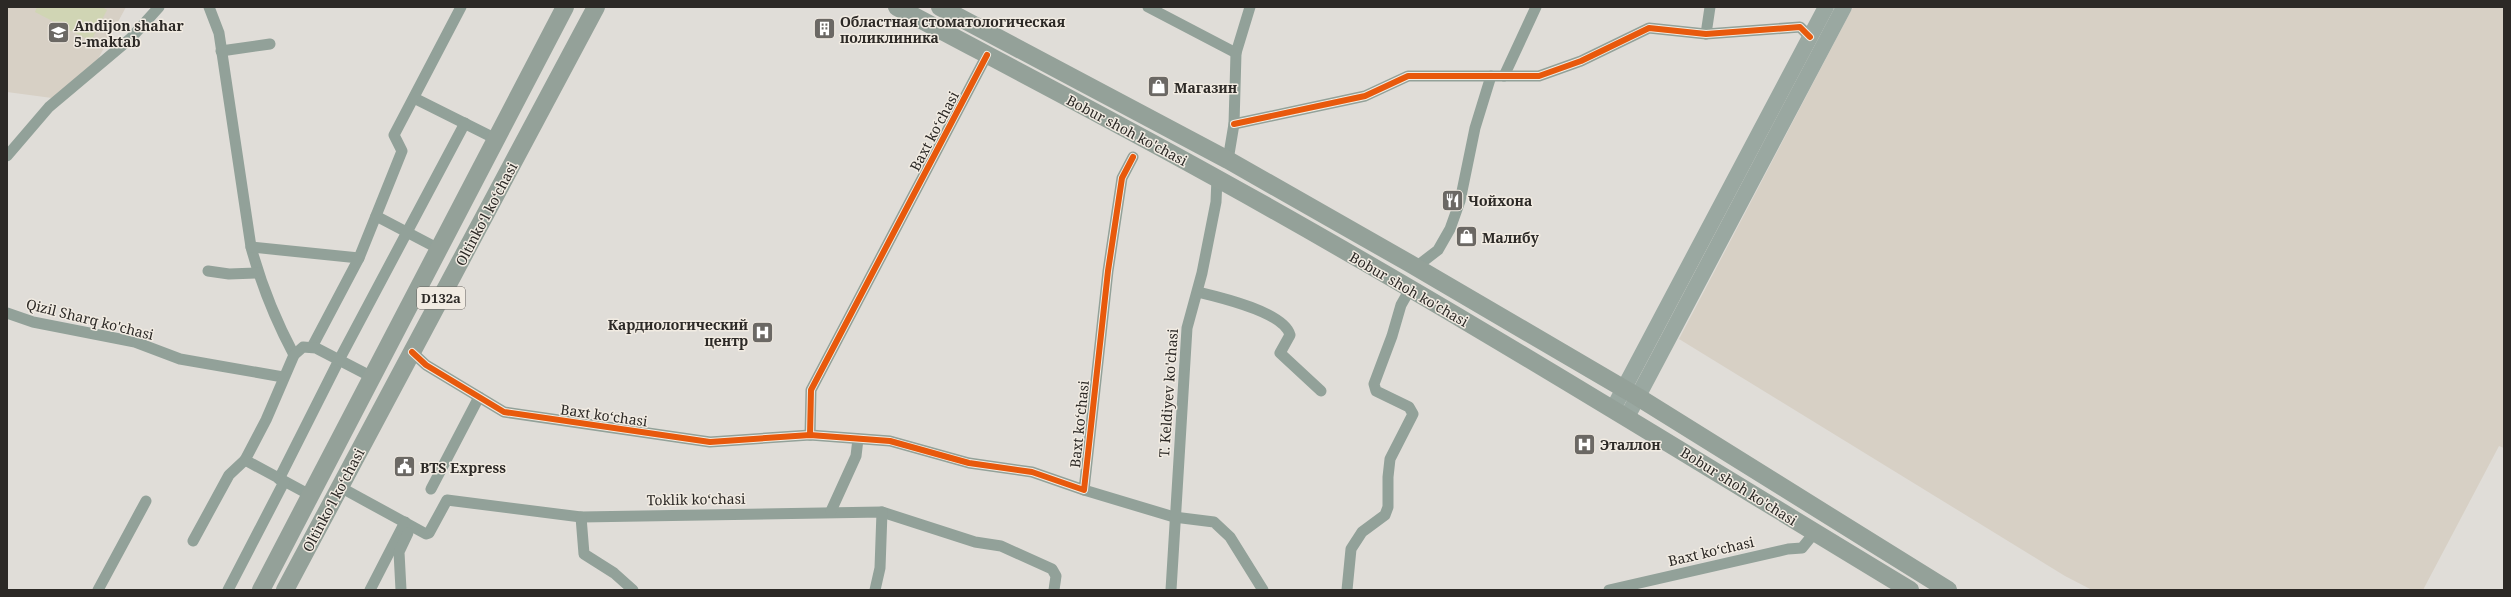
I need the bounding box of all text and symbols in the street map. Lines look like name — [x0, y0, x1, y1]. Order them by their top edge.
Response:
place label: Областная стоматологическая поликлиника — [840, 12, 1066, 47]
place label: Andijon shahar 5-maktab — [74, 16, 185, 51]
building icon: Областная стоматологическая поликлиника — [812, 16, 838, 42]
school or university icon: Andijon shahar 5-maktab — [46, 20, 72, 46]
shop icon: Магазин — [1146, 74, 1172, 100]
place label: Магазин — [1174, 78, 1238, 97]
street label: Baxt koʻchasi — [905, 87, 963, 174]
street label: Bobur shoh ko'chasi — [1063, 90, 1191, 170]
street label: Oltinkoʻl koʻchasi — [451, 158, 522, 269]
restaurant icon: Чойхона — [1440, 187, 1466, 213]
place label: Чойхона — [1468, 191, 1532, 210]
shop icon: Малибу — [1453, 224, 1479, 250]
place label: Малибу — [1482, 228, 1540, 247]
street label: Bobur shoh ko'chasi — [1346, 247, 1472, 331]
road number: D132a — [417, 287, 465, 309]
street label: Qizil Sharq ko'chasi — [24, 294, 156, 344]
place label: Кардиологический центр — [608, 315, 748, 350]
hospital icon: Кардиологический центр — [750, 319, 776, 345]
street label: T. Keldiyev ko'chasi — [1154, 327, 1182, 458]
street label: Baxt koʻchasi — [1065, 379, 1093, 469]
street label: Baxt koʻchasi — [559, 399, 649, 431]
hospital icon: Эталлон — [1572, 431, 1598, 457]
place label: Эталлон — [1600, 435, 1661, 454]
street label: Bobur shoh ko'chasi — [1677, 442, 1801, 530]
street label: Oltinkoʻl koʻchasi — [298, 444, 369, 555]
public building icon: BTS Express — [392, 454, 418, 480]
place label: BTS Express — [420, 458, 506, 477]
street label: Toklik koʻchasi — [646, 489, 746, 509]
street label: Baxt koʻchasi — [1666, 532, 1756, 570]

